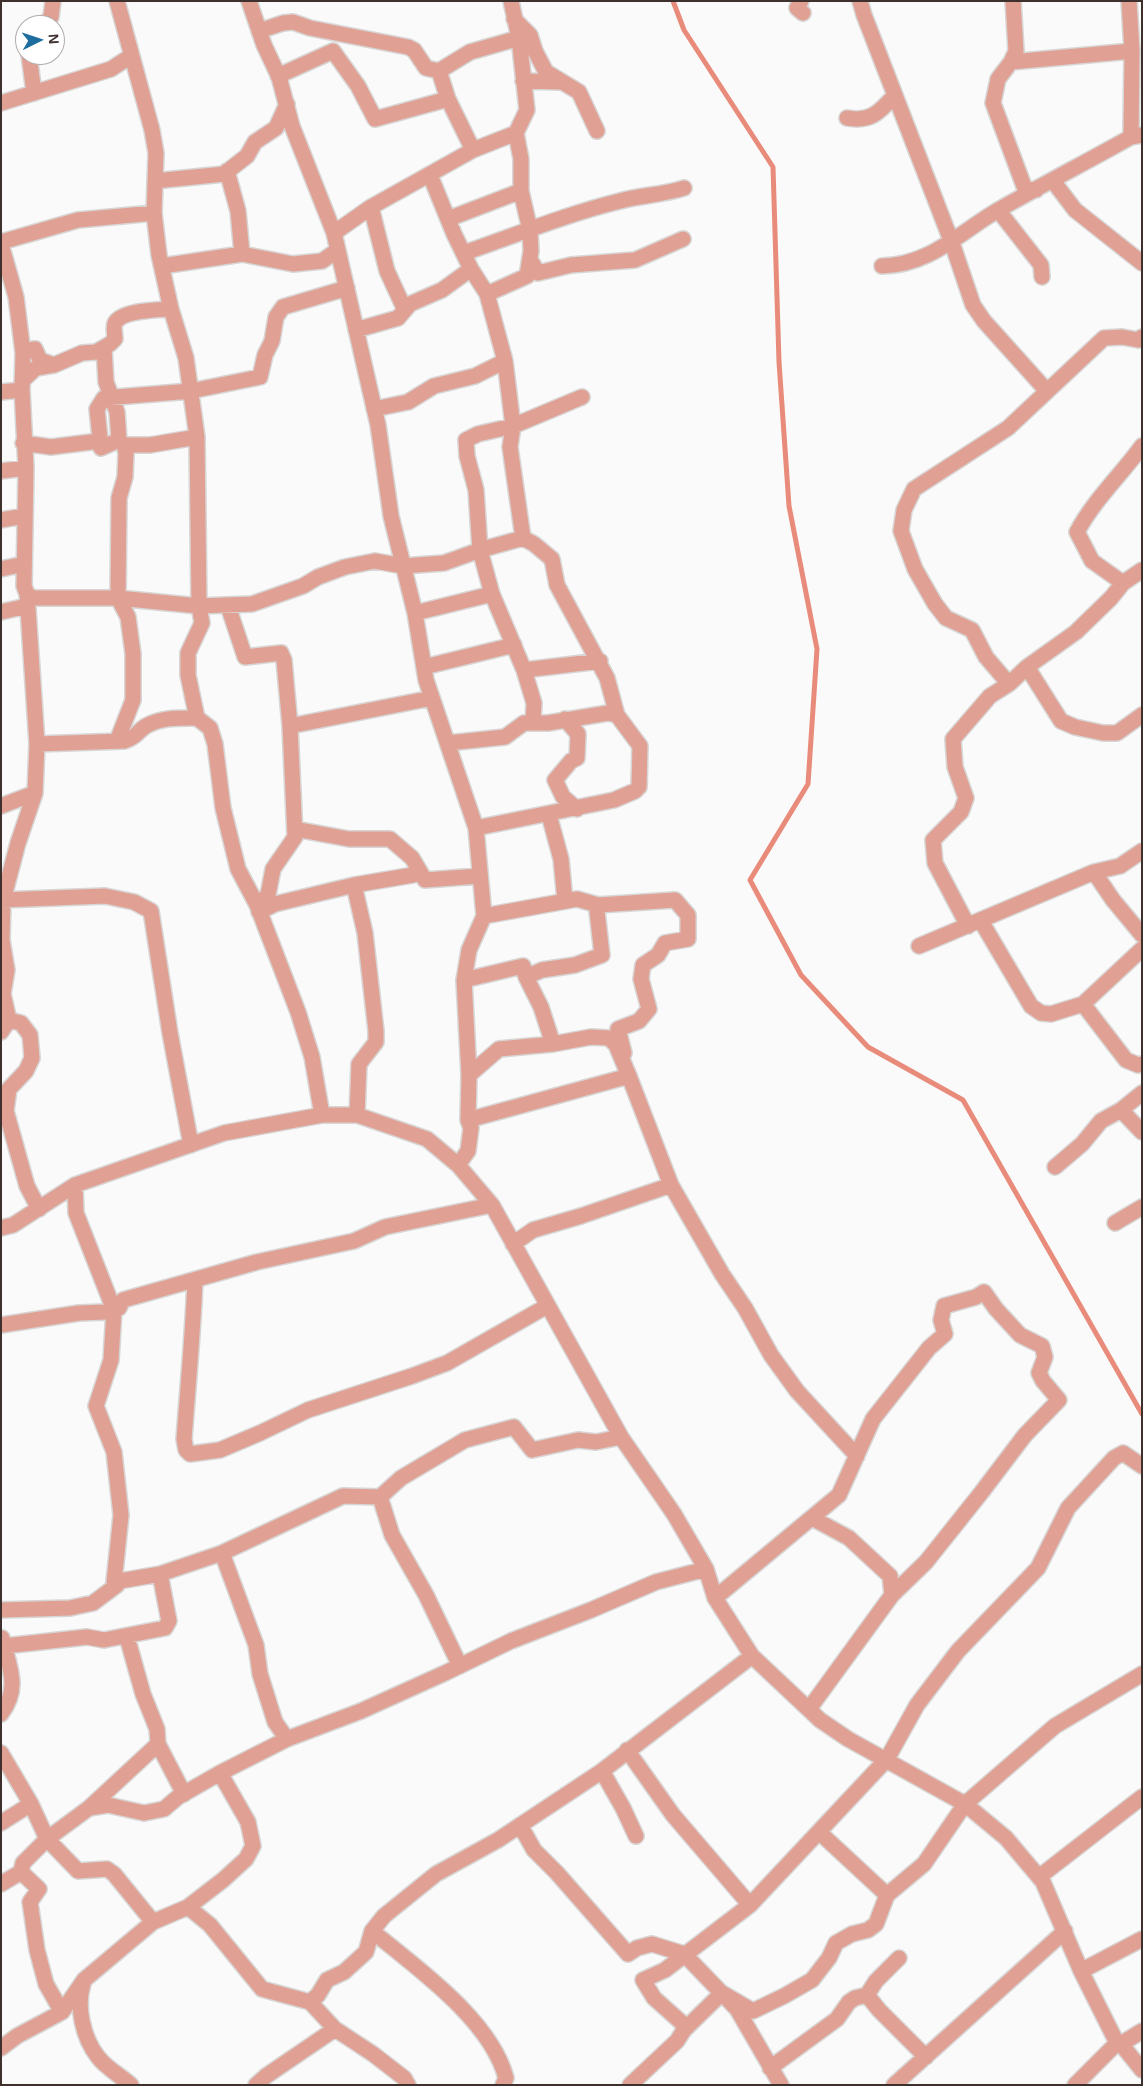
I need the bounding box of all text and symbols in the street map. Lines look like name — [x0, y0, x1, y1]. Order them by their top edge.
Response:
north arrow — [15, 15, 65, 65]
text: N — [46, 33, 62, 45]

